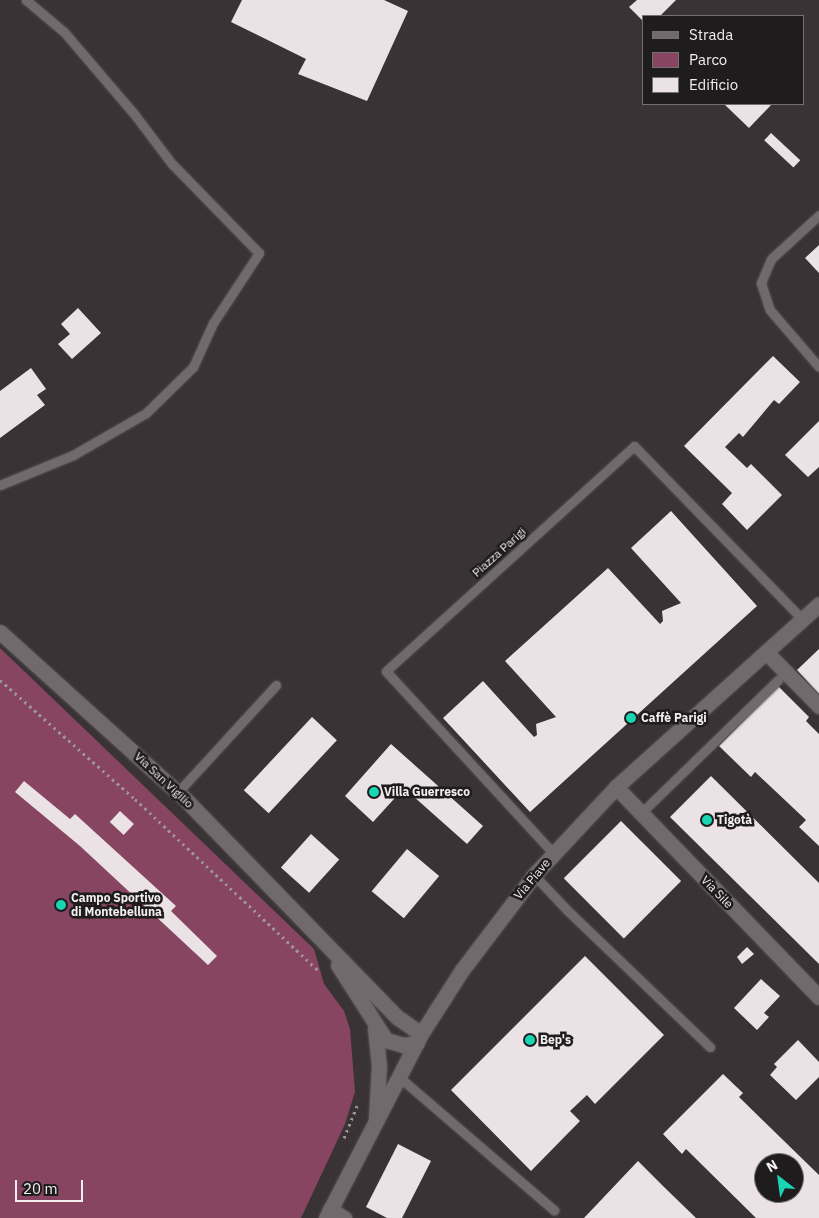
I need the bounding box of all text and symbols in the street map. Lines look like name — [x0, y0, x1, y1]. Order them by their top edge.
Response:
legend — [642, 15, 804, 105]
text: Strada — [689, 25, 733, 44]
text: Parco — [689, 50, 727, 69]
text: Edificio — [689, 75, 738, 94]
street label: Piazza Parigi — [469, 524, 529, 580]
place label: Caffè Parigi — [641, 711, 707, 725]
marker: Caffè Parigi — [625, 712, 637, 724]
street label: Via San Vigilio — [132, 749, 196, 811]
place label: Villa Guerresco — [384, 785, 470, 799]
marker: Villa Guerresco — [368, 786, 380, 798]
place label: Tigotà — [717, 813, 752, 827]
marker: Tigotà — [701, 814, 713, 826]
street label: Via Piave — [511, 856, 553, 902]
street label: Via Sile — [698, 873, 736, 911]
place label: Campo Sportivo di Montebelluna — [71, 891, 162, 919]
marker: Campo Sportivo di Montebelluna — [55, 899, 67, 911]
place label: Bep's — [540, 1033, 571, 1047]
marker: Bep's — [524, 1034, 536, 1046]
north arrow — [754, 1153, 804, 1203]
text: N — [763, 1156, 781, 1176]
scale bar — [18, 1170, 85, 1202]
text: 20 m — [23, 1179, 58, 1198]

